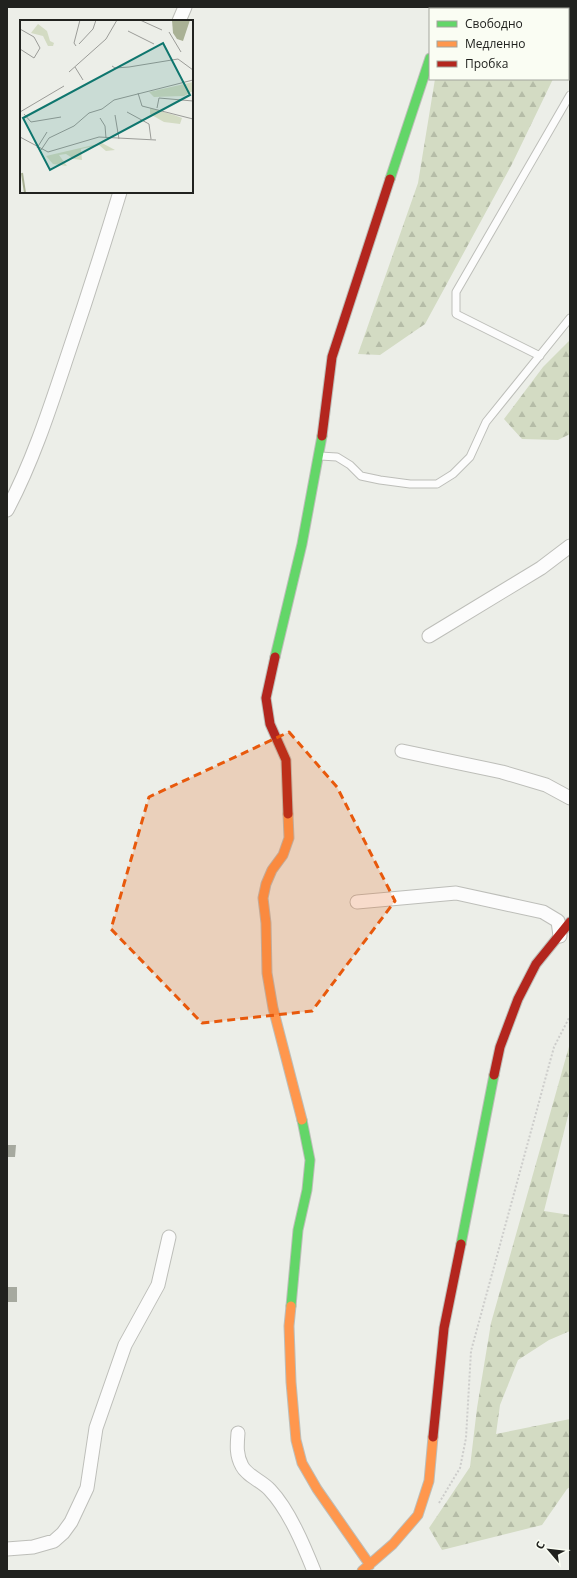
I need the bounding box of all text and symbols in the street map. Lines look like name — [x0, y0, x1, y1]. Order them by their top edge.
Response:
legend — [429, 8, 569, 80]
text: Свободно — [465, 15, 523, 32]
inset map — [20, 20, 193, 193]
text: Медленно — [465, 35, 525, 52]
text: Пробка — [465, 55, 508, 72]
north arrow — [529, 1530, 569, 1570]
text: С — [531, 1538, 548, 1552]

